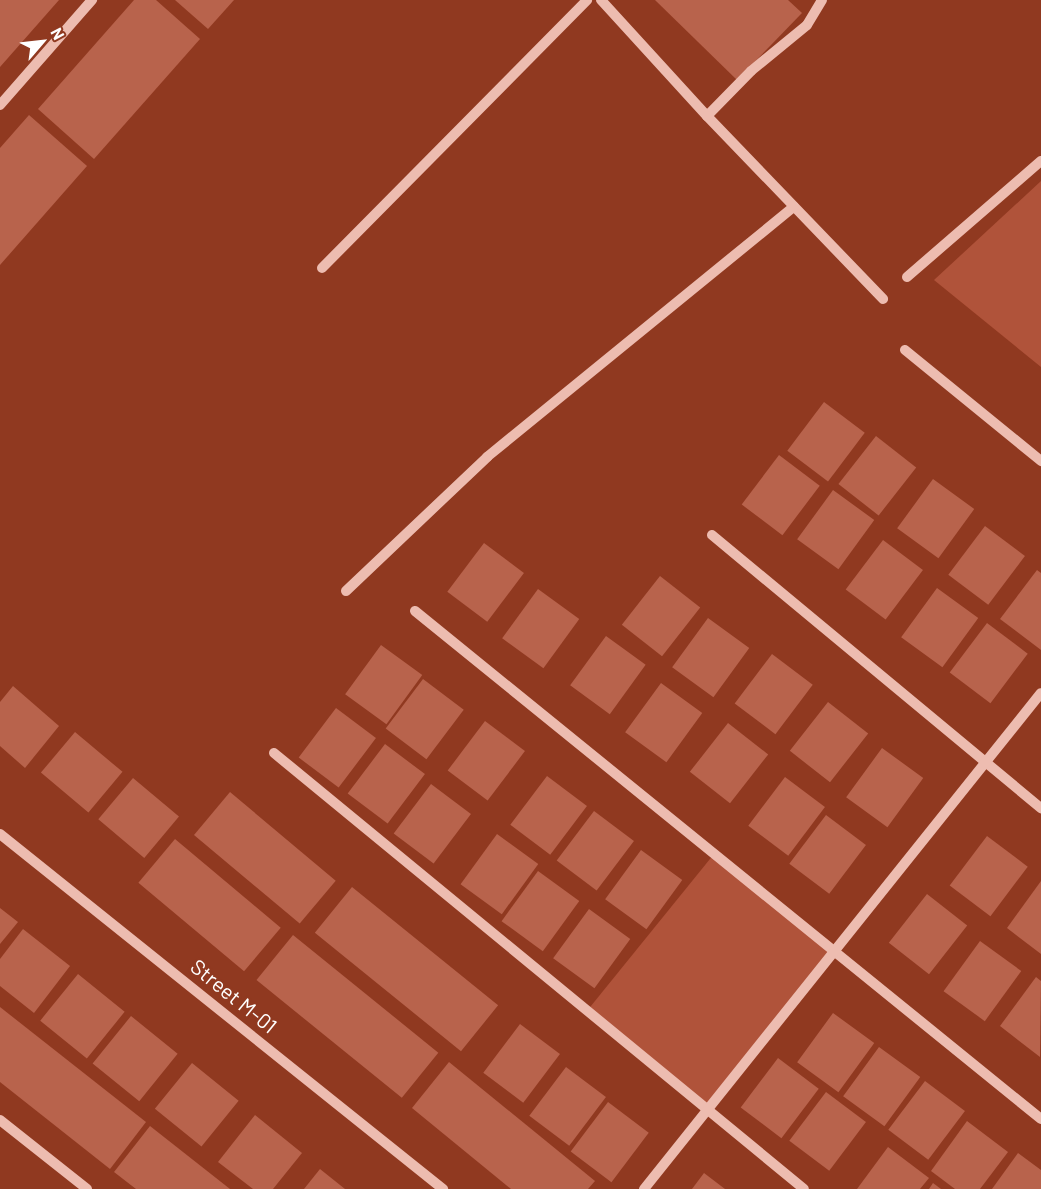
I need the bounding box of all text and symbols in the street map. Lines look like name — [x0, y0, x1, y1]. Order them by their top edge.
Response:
north arrow — [12, 12, 72, 72]
text: N — [47, 24, 69, 42]
street label: Street M-01 — [186, 954, 282, 1038]

